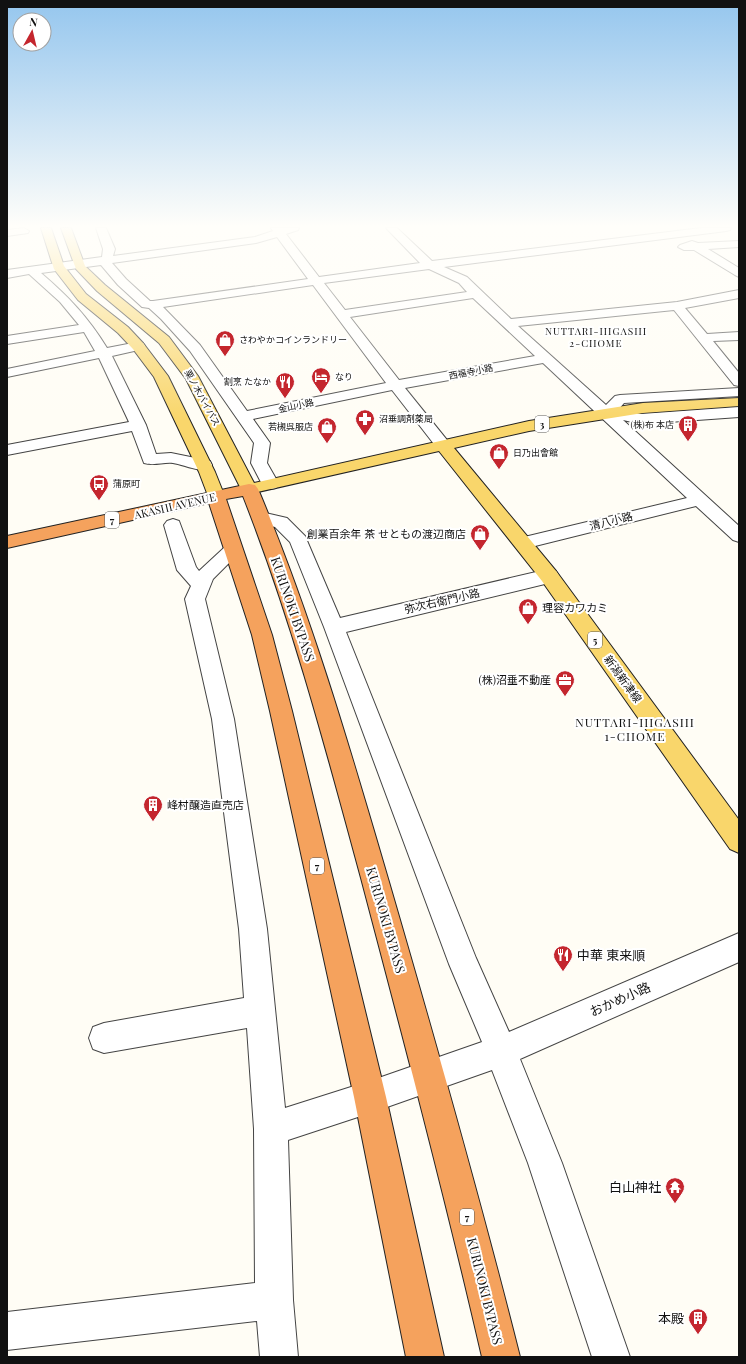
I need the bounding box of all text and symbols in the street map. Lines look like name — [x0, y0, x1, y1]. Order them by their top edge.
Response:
north arrow — [12, 12, 52, 52]
text: N — [28, 14, 38, 30]
district label: NUTTARI-HIGASHI 2-CHOME — [545, 324, 647, 350]
shop icon: さわやかコインランドリー — [214, 329, 236, 357]
place label: さわやかコインランドリー — [239, 333, 347, 345]
street label: 西福寺小路 — [448, 361, 494, 381]
hotel icon: なり — [310, 366, 332, 394]
street label: 栗ノ木バイパス — [182, 367, 223, 428]
place label: なり — [335, 370, 353, 382]
restaurant icon: 割烹 たなか — [274, 371, 296, 399]
place label: 割烹 たなか — [224, 375, 271, 387]
street label: 金山小路 — [277, 395, 315, 415]
pharmacy icon: 沼垂調剤薬局 — [354, 408, 376, 436]
place label: 沼垂調剤薬局 — [379, 412, 433, 424]
building icon: (株)布 本店 — [677, 414, 699, 442]
shop icon: 若槻呉服店 — [316, 416, 338, 444]
road number: 3 — [535, 416, 549, 432]
place label: (株)布 本店 — [630, 418, 674, 430]
place label: 若槻呉服店 — [268, 420, 313, 432]
shop icon: 日乃出會館 — [488, 442, 510, 470]
place label: 日乃出會館 — [513, 446, 558, 458]
bus stop icon: 蒲原町 — [88, 473, 110, 501]
place label: 蒲原町 — [113, 477, 140, 489]
street label: AKASHI AVENUE — [132, 489, 217, 522]
street label: 清八小路 — [588, 508, 634, 533]
road number: 7 — [105, 512, 119, 528]
shop icon: 創業百余年 茶 せともの渡辺商店 — [469, 523, 491, 551]
place label: 創業百余年 茶 せともの渡辺商店 — [307, 526, 466, 541]
street label: KURINOKI BYPASS — [268, 554, 319, 664]
street label: 弥次右衛門小路 — [403, 585, 481, 616]
shop icon: 理容カワカミ — [517, 597, 539, 625]
place label: 理容カワカミ — [542, 600, 608, 615]
road number: 5 — [588, 632, 602, 648]
street label: 新潟新津線 — [601, 652, 646, 705]
office icon: (株)沼垂不動産 — [554, 669, 576, 697]
place label: (株)沼垂不動産 — [479, 672, 551, 687]
district label: NUTTARI-HIGASHI 1-CHOME — [575, 714, 695, 744]
building icon: 峰村醸造直売店 — [142, 794, 164, 822]
place label: 峰村醸造直売店 — [167, 797, 244, 812]
road number: 7 — [310, 858, 324, 874]
street label: KURINOKI BYPASS — [363, 865, 410, 975]
restaurant icon: 中華 東来順 — [552, 944, 574, 972]
place label: 中華 東来順 — [577, 946, 645, 963]
street label: おかめ小路 — [587, 978, 653, 1020]
temple icon: 白山神社 — [664, 1176, 686, 1204]
place label: 白山神社 — [609, 1178, 661, 1195]
road number: 7 — [460, 1209, 474, 1225]
street label: KURINOKI BYPASS — [464, 1236, 507, 1346]
building icon: 本殿 — [687, 1307, 709, 1335]
place label: 本殿 — [658, 1309, 684, 1326]

